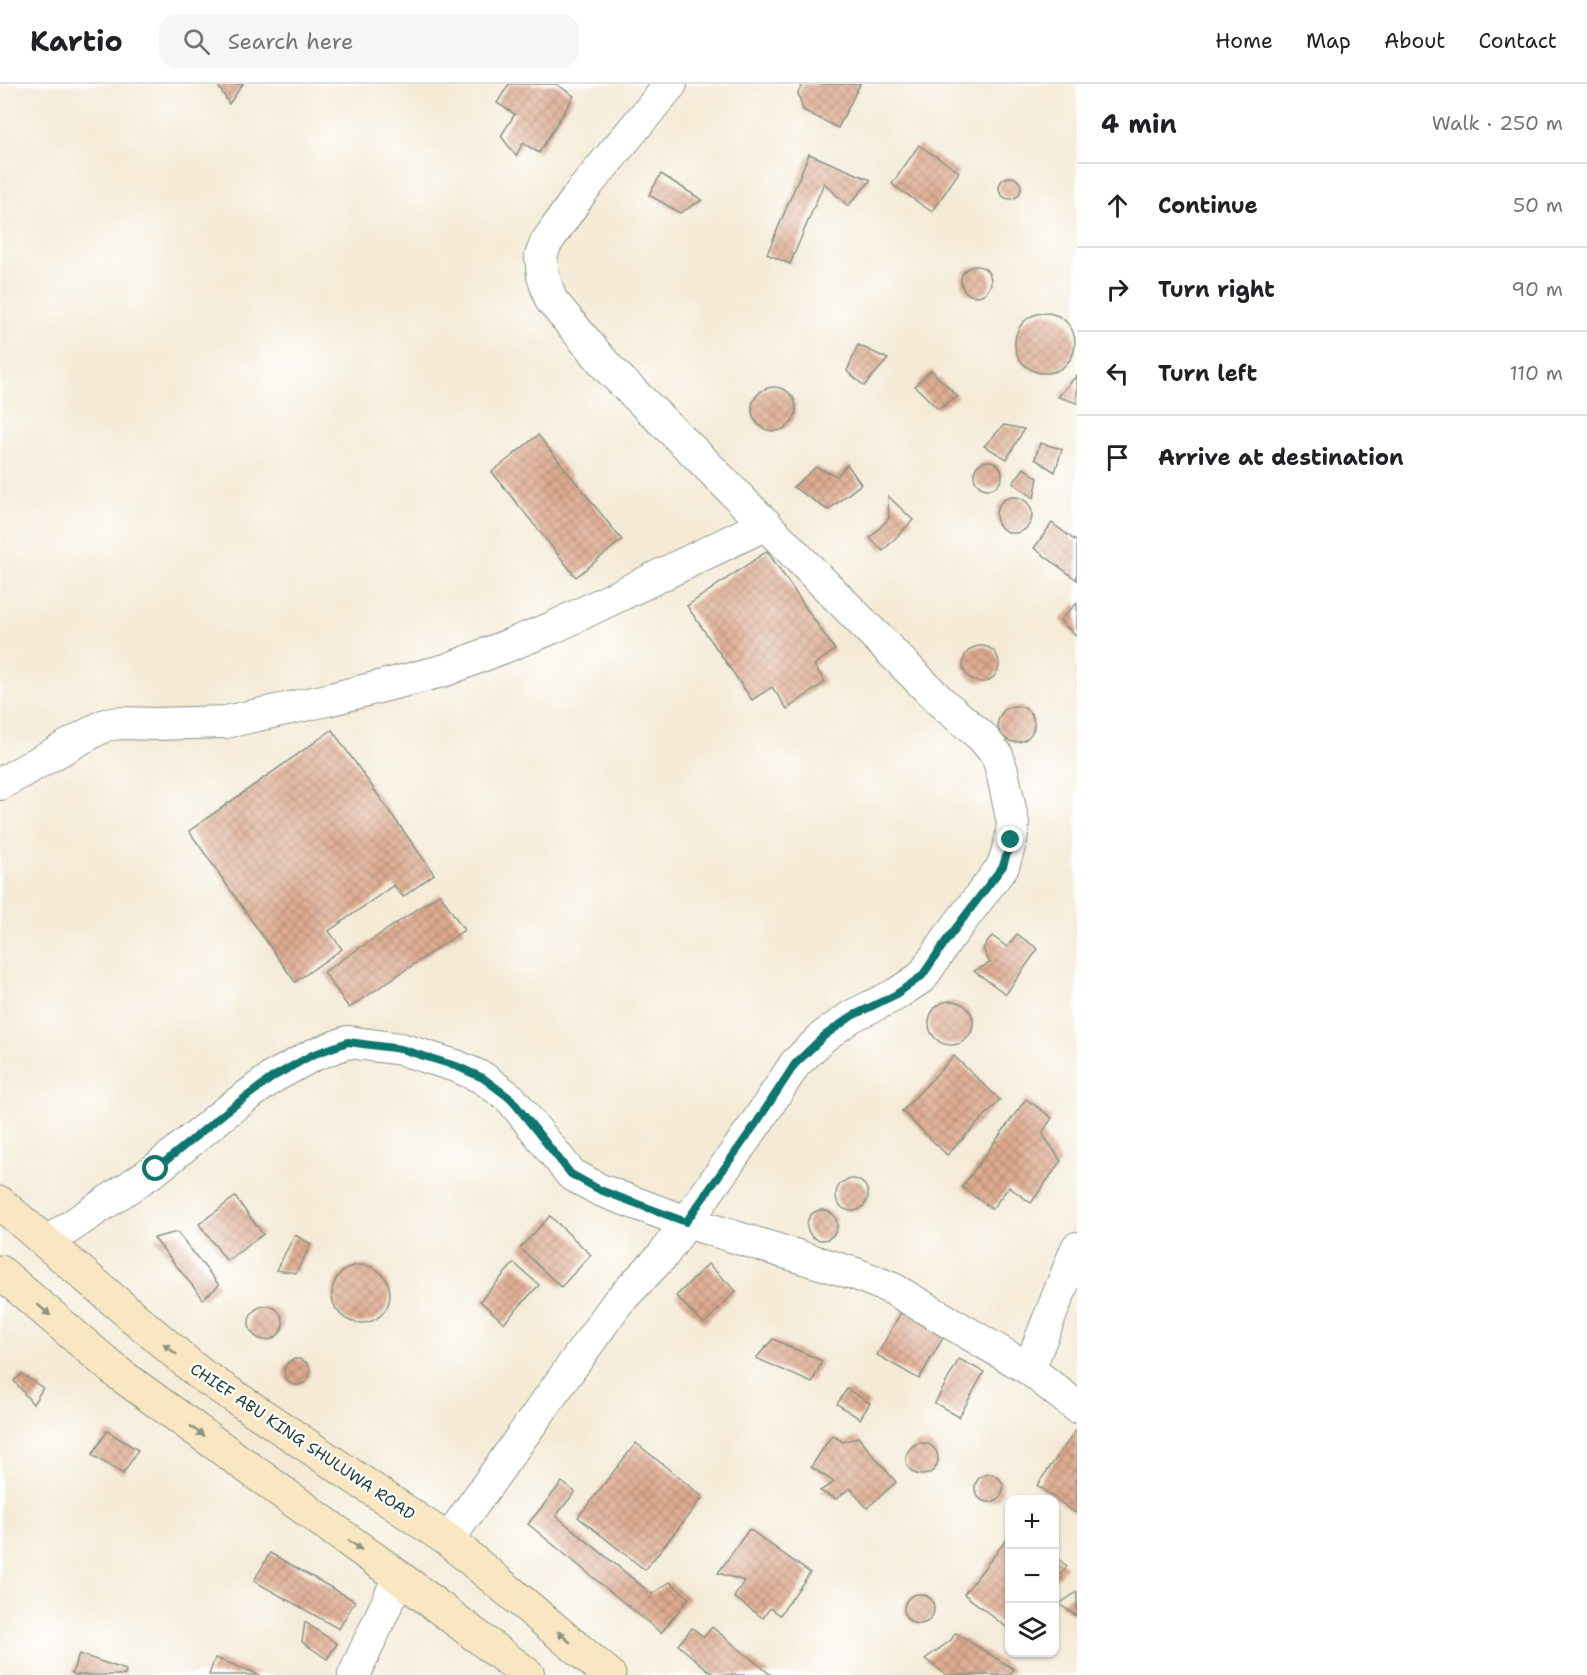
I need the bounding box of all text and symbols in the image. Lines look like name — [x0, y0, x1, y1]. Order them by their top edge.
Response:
search box — [159, 14, 579, 68]
text: Kartio — [30, 22, 123, 60]
icon: search — [180, 25, 213, 58]
text: Search here — [228, 27, 353, 56]
text: Home — [1215, 27, 1273, 55]
text: Map — [1306, 27, 1351, 55]
text: About — [1384, 27, 1445, 55]
text: Contact — [1478, 27, 1557, 55]
text: 4 min — [1101, 106, 1177, 141]
text: Walk · 250 m — [1432, 110, 1563, 136]
icon: ahead — [1101, 189, 1134, 222]
text: Continue — [1158, 191, 1258, 220]
text: 50 m — [1513, 192, 1563, 218]
icon: right — [1101, 273, 1134, 306]
text: Turn right — [1158, 275, 1275, 304]
text: 90 m — [1511, 276, 1563, 302]
icon: left — [1101, 357, 1134, 390]
text: Turn left — [1158, 359, 1257, 388]
text: 110 m — [1509, 360, 1563, 386]
icon: arrive — [1101, 441, 1134, 474]
text: Arrive at destination — [1158, 443, 1404, 472]
route end — [997, 826, 1023, 852]
route start — [142, 1155, 168, 1181]
one-way arrow — [36, 1303, 51, 1316]
one-way arrow — [163, 1343, 178, 1356]
street label: CHIEF ABU KING SHULUWA ROAD — [186, 1358, 419, 1525]
one-way arrow — [190, 1424, 205, 1436]
map controls — [1005, 1495, 1059, 1657]
button: + — [1005, 1495, 1059, 1549]
one-way arrow — [348, 1539, 363, 1551]
button: − — [1005, 1549, 1059, 1603]
button: layers — [1005, 1603, 1059, 1657]
one-way arrow — [556, 1631, 572, 1644]

